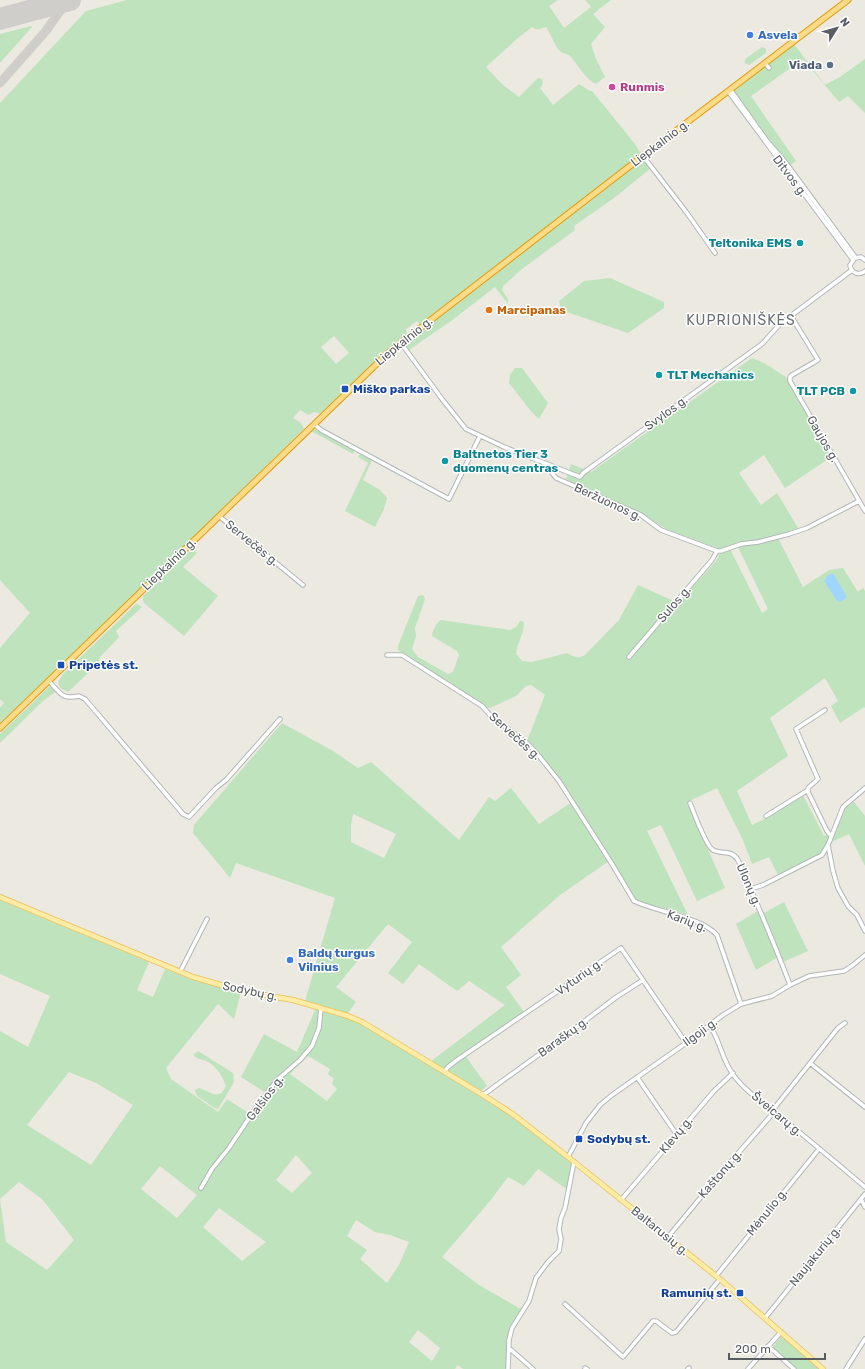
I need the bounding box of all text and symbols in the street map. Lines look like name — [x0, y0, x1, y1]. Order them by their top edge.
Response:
north arrow — [817, 8, 857, 48]
text: N — [837, 15, 852, 29]
place label: Asvela — [758, 28, 798, 42]
marker: Asvela — [745, 30, 755, 40]
place label: Viada — [789, 58, 822, 72]
marker: Viada — [825, 60, 835, 70]
place label: Runmis — [620, 80, 665, 94]
marker: Runmis — [607, 82, 617, 92]
street label: Liepkalnio g. — [628, 117, 692, 169]
street label: Ditvos g. — [770, 152, 810, 200]
place label: Teltonika EMS — [709, 236, 792, 250]
marker: Teltonika EMS — [795, 238, 805, 248]
place label: Marcipanas — [497, 303, 566, 317]
marker: Marcipanas — [484, 305, 494, 315]
district label: KUPRIONIŠKĖS — [686, 311, 796, 329]
street label: Liepkalnio g. — [373, 314, 435, 368]
place label: TLT Mechanics — [667, 368, 755, 382]
marker: TLT Mechanics — [654, 370, 664, 380]
place label: Miško parkas — [353, 382, 431, 396]
marker: Miško parkas — [340, 384, 350, 394]
place label: TLT PCB — [797, 384, 845, 398]
marker: TLT PCB — [848, 386, 858, 396]
street label: Svylos g. — [642, 393, 690, 433]
street label: Gaujos g. — [804, 413, 842, 465]
place label: Baltnetos Tier 3 duomenų centras — [453, 447, 559, 475]
marker: Baltnetos Tier 3 duomenų centras — [440, 456, 450, 466]
street label: Beržuonos g. — [572, 480, 644, 524]
street label: Servečės g. — [223, 517, 281, 569]
street label: Liepkalnio g. — [139, 535, 199, 593]
street label: Sulos g. — [654, 583, 694, 625]
place label: Pripetės st. — [69, 658, 138, 672]
marker: Pripetės st. — [56, 660, 66, 670]
street label: Servečės g. — [486, 709, 544, 763]
street label: Ulonų g. — [734, 861, 764, 909]
street label: Karių g. — [665, 907, 709, 935]
place label: Baldų turgus Vilnius — [298, 946, 376, 974]
marker: Baldų turgus Vilnius — [285, 955, 295, 965]
street label: Vyturių g. — [553, 956, 605, 998]
street label: Sodybų g. — [221, 978, 279, 1004]
street label: Baraškų g. — [535, 1014, 591, 1060]
street label: Ilgoji g. — [680, 1015, 720, 1049]
street label: Galšios g. — [243, 1073, 287, 1123]
street label: Šveicarų g. — [749, 1089, 805, 1139]
street label: Klevų g. — [657, 1114, 695, 1156]
place label: Sodybų st. — [587, 1132, 650, 1146]
marker: Sodybų st. — [574, 1134, 584, 1144]
street label: Kaštonų g. — [695, 1147, 745, 1201]
street label: Mėnulio g. — [744, 1186, 790, 1238]
street label: Baltarusių g. — [628, 1204, 692, 1258]
street label: Naujakurių g. — [787, 1223, 843, 1289]
place label: Ramunių st. — [661, 1286, 732, 1300]
marker: Ramunių st. — [735, 1288, 745, 1298]
scale bar — [729, 1335, 825, 1361]
text: 200 m — [735, 1342, 771, 1356]

